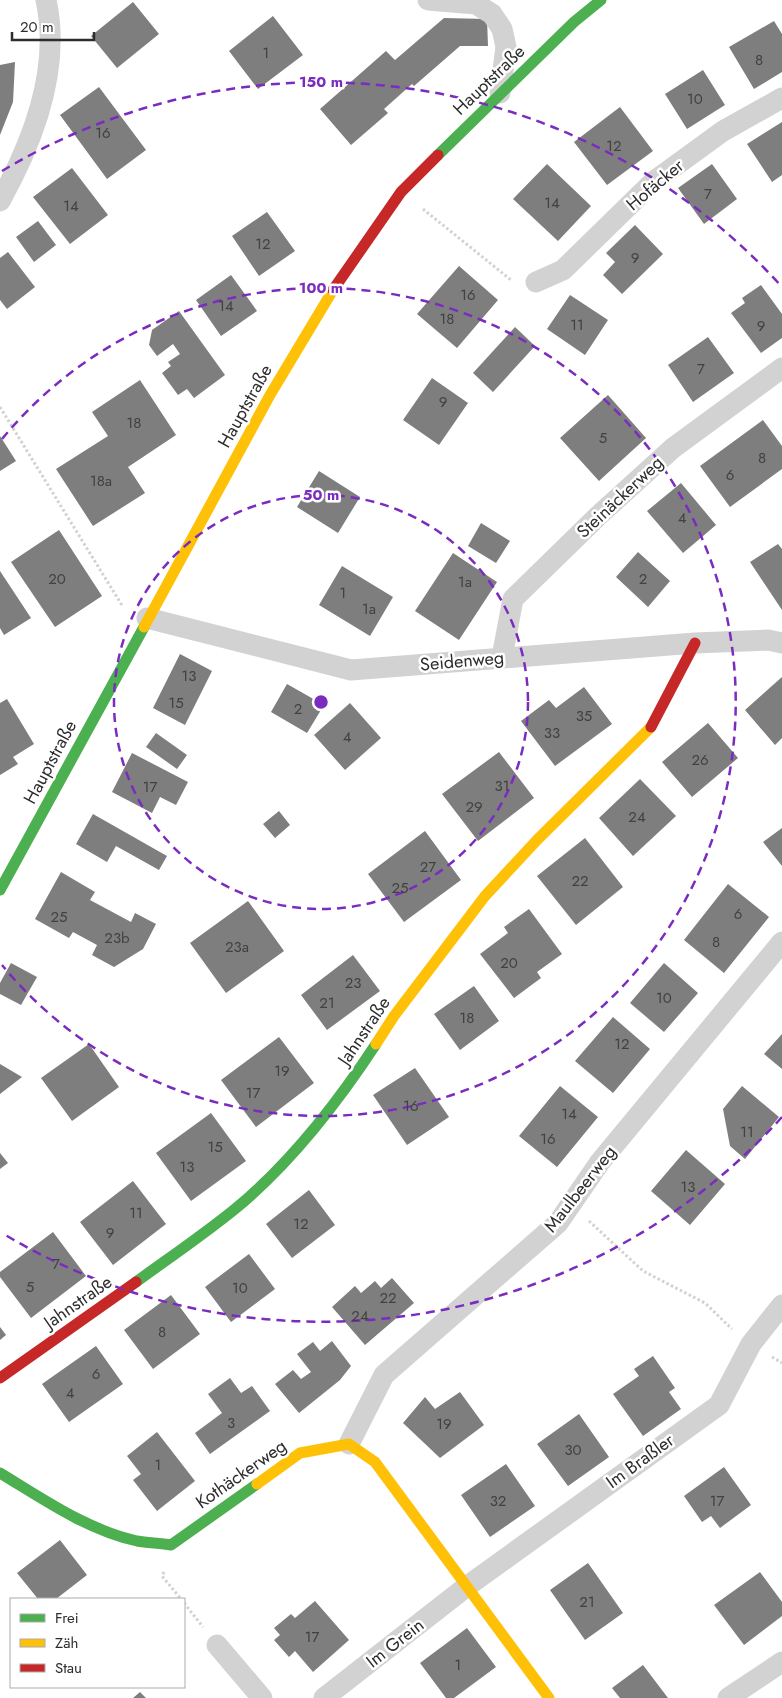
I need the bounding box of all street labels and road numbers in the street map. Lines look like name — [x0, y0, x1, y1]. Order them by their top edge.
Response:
street label: Hauptstraße — [447, 39, 531, 121]
street label: Hofäcker — [620, 153, 690, 217]
street label: Hauptstraße — [211, 360, 279, 452]
street label: Steinäckerweg — [571, 450, 669, 544]
street label: Seidenweg — [419, 644, 505, 678]
street label: Hauptstraße — [17, 716, 83, 808]
street label: Jahnstraße — [330, 992, 397, 1072]
street label: Maulbeerweg — [538, 1140, 622, 1238]
street label: Jahnstraße — [37, 1269, 117, 1336]
street label: Im Braßler — [601, 1427, 680, 1495]
street label: Kothäckerweg — [190, 1433, 292, 1515]
street label: Im Grein — [361, 1612, 429, 1674]

